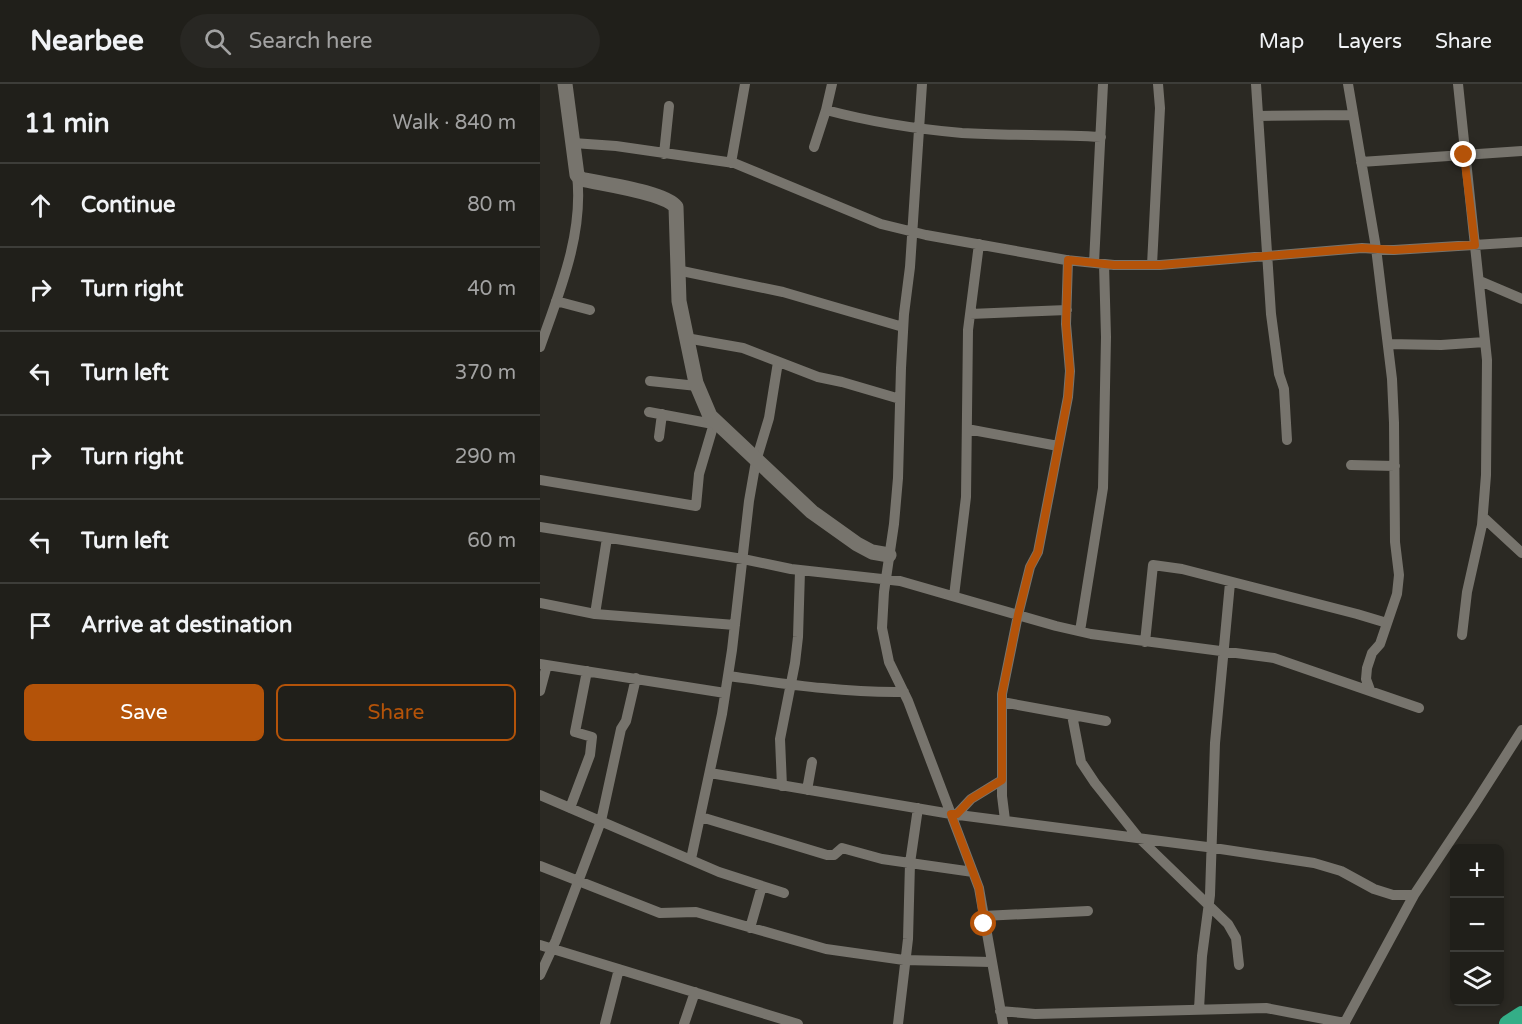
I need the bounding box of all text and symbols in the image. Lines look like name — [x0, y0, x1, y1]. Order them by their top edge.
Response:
search box — [180, 14, 600, 68]
text: Nearbee — [30, 24, 144, 58]
icon: search — [201, 25, 234, 58]
text: Search here — [249, 28, 372, 54]
text: Map — [1259, 29, 1304, 54]
text: Layers — [1337, 29, 1402, 54]
text: Share — [1435, 29, 1492, 54]
text: 11 min — [24, 108, 110, 139]
text: Walk · 840 m — [393, 111, 516, 135]
route end — [1450, 141, 1476, 167]
icon: ahead — [24, 189, 57, 222]
text: Continue — [81, 192, 176, 218]
text: 80 m — [467, 193, 516, 217]
icon: right — [24, 273, 57, 306]
text: Turn right — [81, 276, 183, 302]
text: 40 m — [467, 277, 516, 301]
icon: left — [24, 357, 57, 390]
text: Turn left — [81, 360, 169, 386]
text: 370 m — [455, 361, 516, 385]
icon: right — [24, 441, 57, 474]
text: Turn right — [81, 444, 183, 470]
text: 290 m — [455, 445, 516, 469]
icon: left — [24, 525, 57, 558]
text: Turn left — [81, 528, 169, 554]
text: 60 m — [467, 529, 516, 553]
icon: arrive — [24, 609, 57, 642]
text: Arrive at destination — [81, 612, 292, 638]
button: Save — [24, 684, 264, 741]
button: Share — [276, 684, 516, 741]
map controls — [1450, 844, 1504, 1006]
button: + — [1450, 844, 1504, 898]
button: − — [1450, 898, 1504, 952]
route start — [970, 910, 996, 936]
button: layers — [1450, 952, 1504, 1006]

